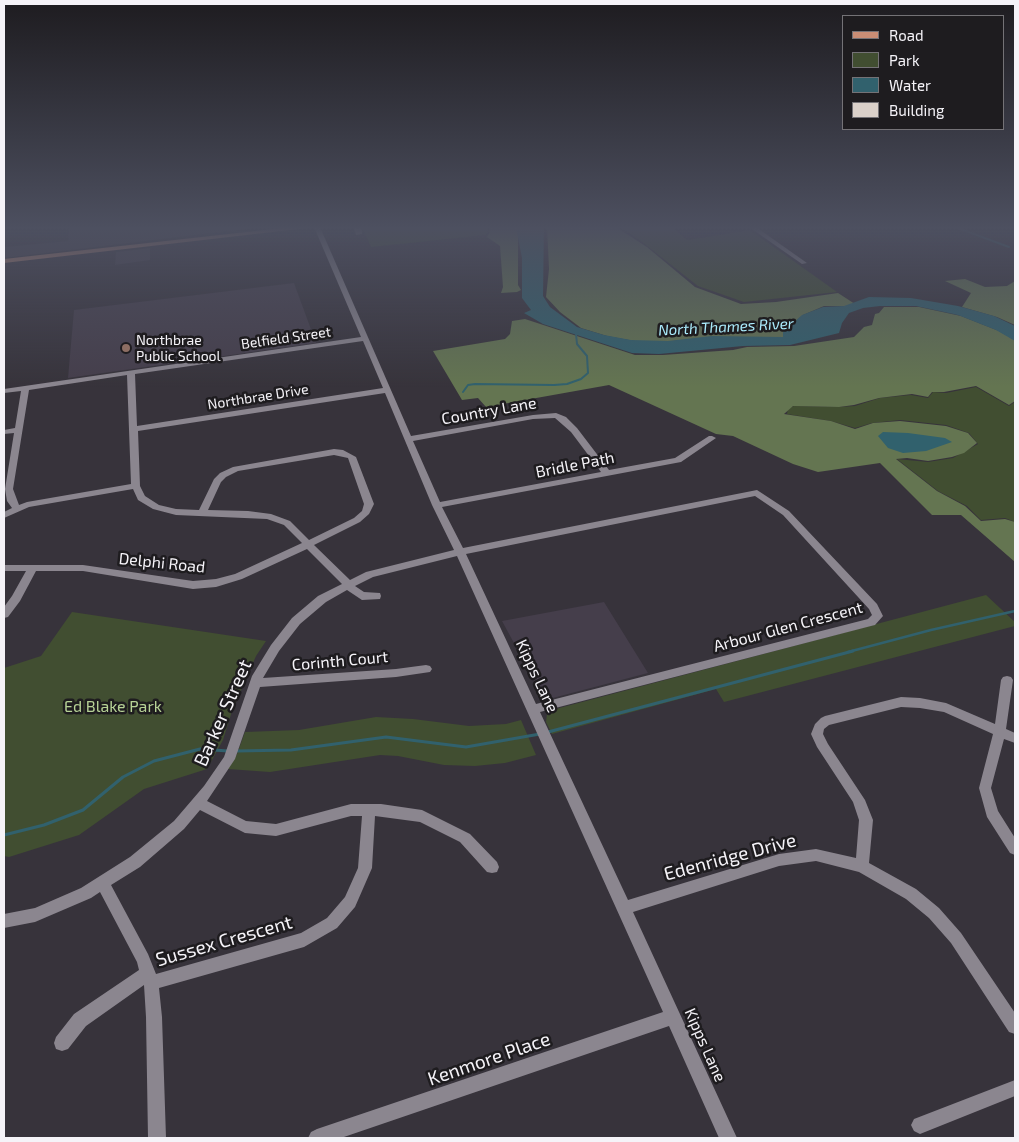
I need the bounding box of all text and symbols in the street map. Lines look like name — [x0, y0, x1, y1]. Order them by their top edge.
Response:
legend — [842, 15, 1004, 130]
text: Road — [889, 26, 924, 44]
text: Park — [889, 51, 920, 69]
text: Water — [889, 76, 931, 94]
text: Building — [889, 101, 944, 119]
water label: North Thames River — [658, 314, 794, 340]
street label: Belfield Street — [240, 323, 332, 353]
place label: Northbrae Public School — [136, 332, 221, 364]
marker: Northbrae Public School — [120, 342, 132, 354]
street label: Northbrae Drive — [206, 381, 310, 413]
street label: Country Lane — [440, 393, 538, 429]
street label: Bridle Path — [534, 448, 616, 482]
street label: Delphi Road — [118, 549, 206, 577]
street label: Arbour Glen Crescent — [711, 598, 865, 656]
street label: Kipps Lane — [512, 636, 562, 716]
street label: Corinth Court — [291, 647, 389, 675]
street label: Barker Street — [189, 656, 257, 770]
park label: Ed Blake Park — [64, 697, 162, 717]
street label: Edenridge Drive — [661, 828, 799, 886]
street label: Sussex Crescent — [153, 911, 295, 971]
street label: Kipps Lane — [680, 1005, 730, 1085]
street label: Kenmore Place — [425, 1027, 553, 1091]

